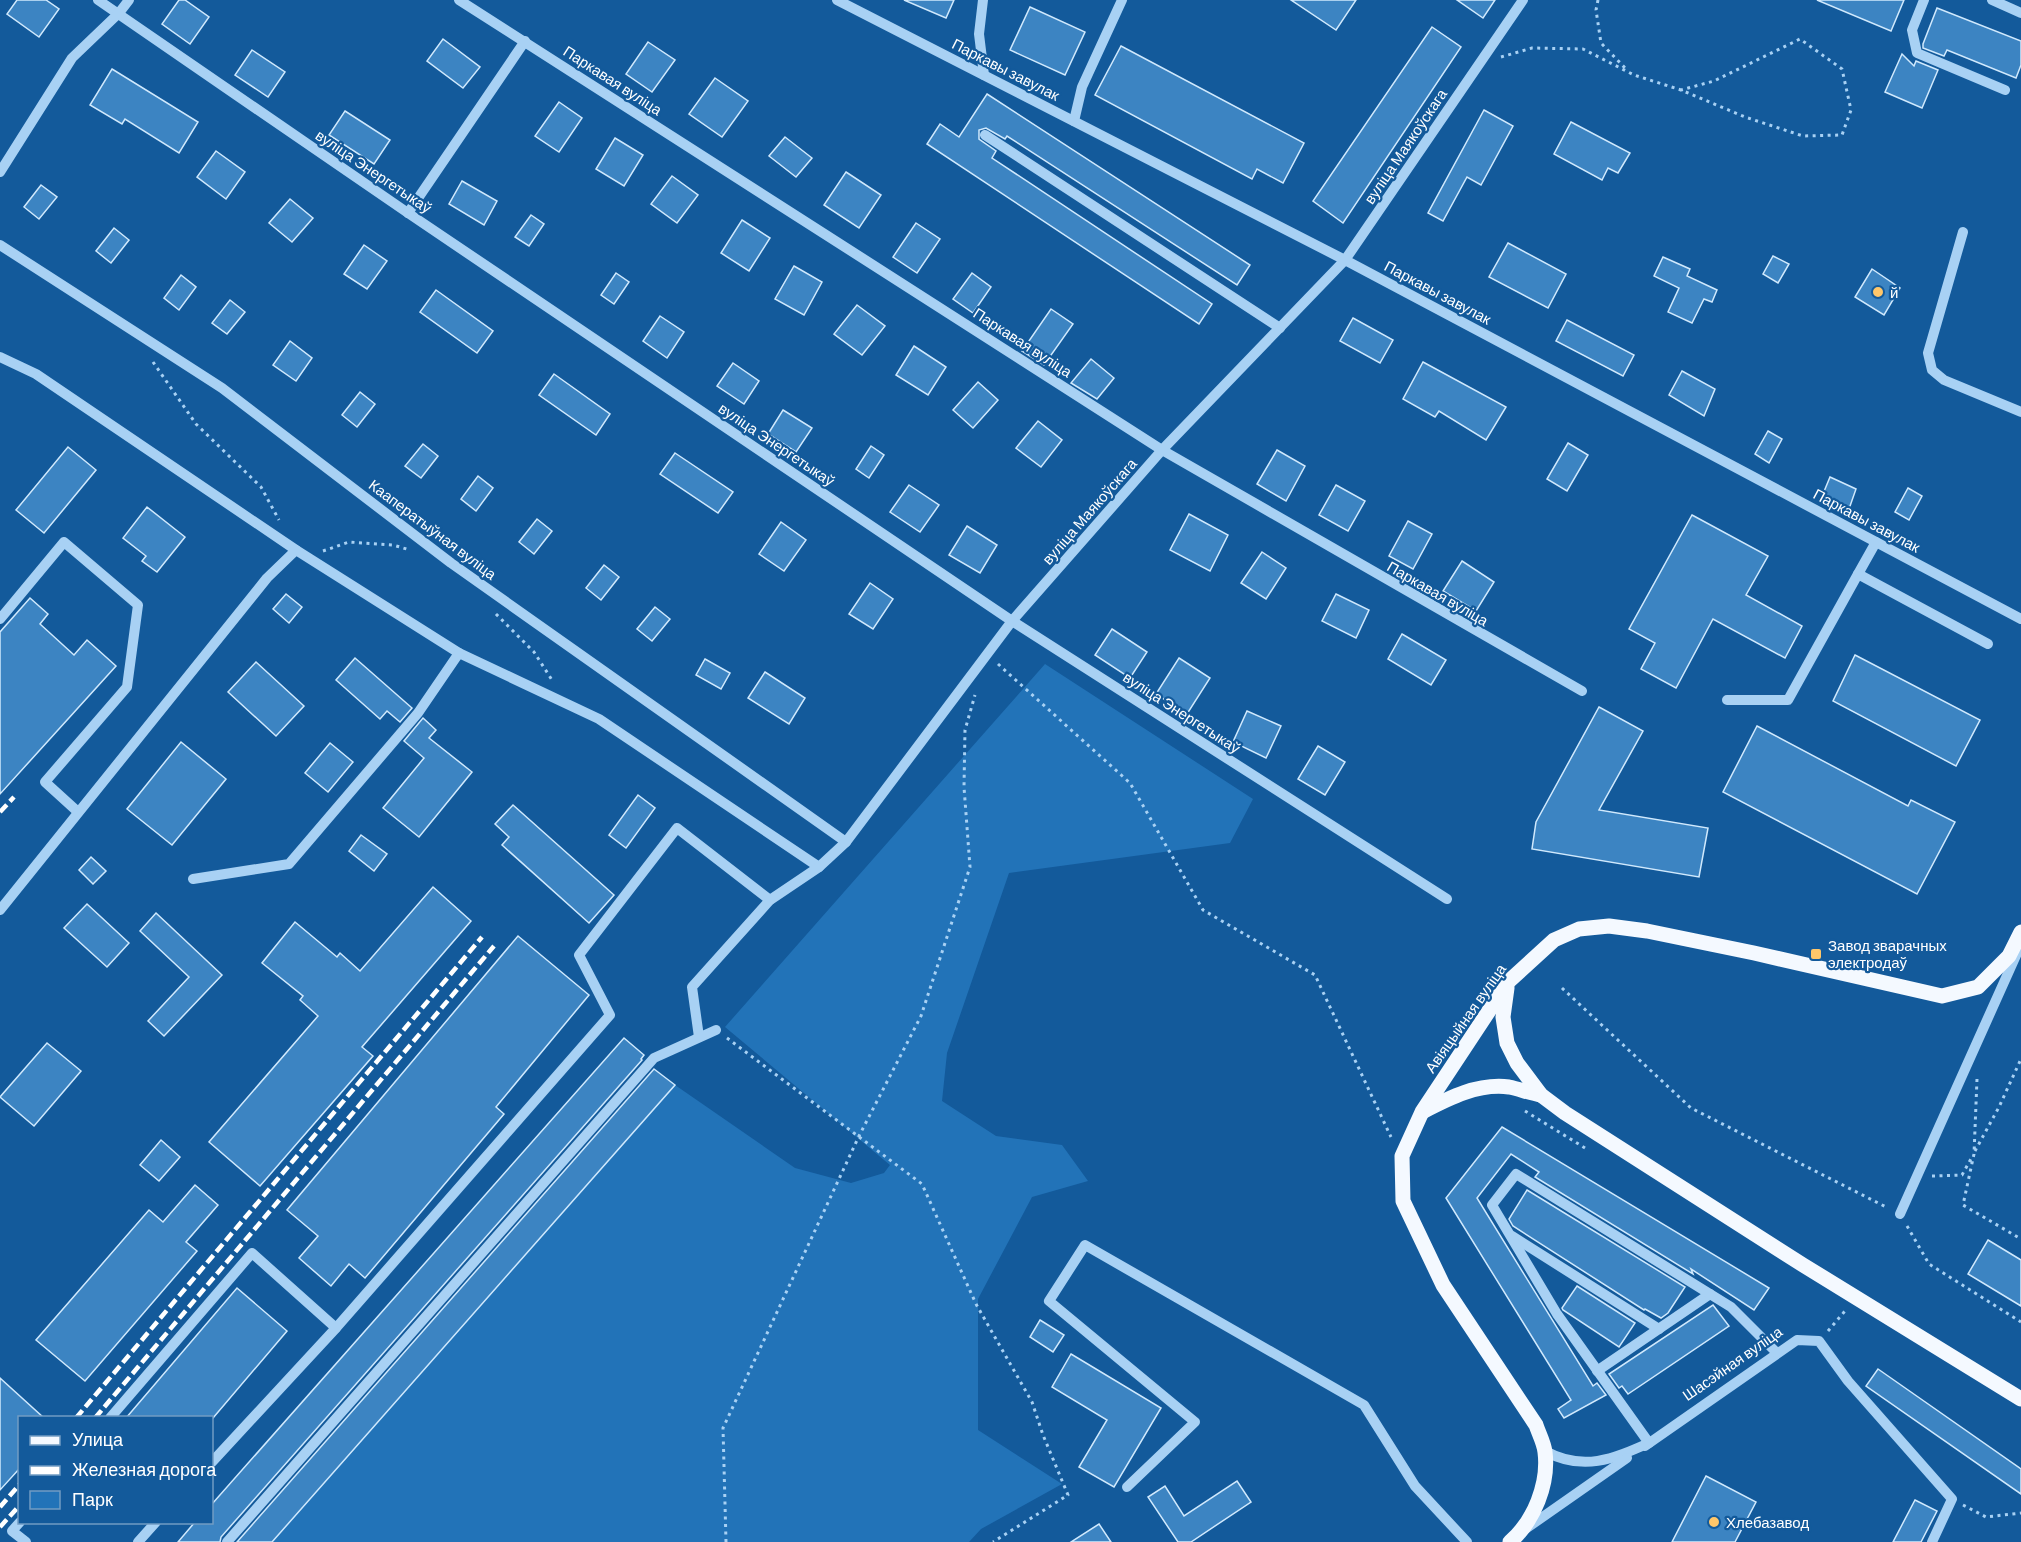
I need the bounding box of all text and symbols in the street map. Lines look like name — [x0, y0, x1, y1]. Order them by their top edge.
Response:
street label: Паркавы завулак — [949, 34, 1063, 104]
street label: Паркавая вуліца — [560, 41, 666, 119]
street label: вуліца Маякоўскага — [1360, 85, 1451, 207]
street label: вуліца Энергетыкаў — [313, 126, 436, 217]
street label: Паркавы завулак — [1382, 256, 1495, 328]
place label: й — [1890, 283, 1898, 301]
marker: й — [1871, 285, 1885, 299]
street label: Паркавая вуліца — [970, 303, 1076, 381]
street label: вуліца Энергетыкаў — [716, 399, 839, 490]
street label: вуліца Маякоўскага — [1038, 454, 1140, 568]
street label: Кааператыўная вуліца — [366, 475, 501, 583]
street label: Паркавы завулак — [1811, 484, 1924, 556]
street label: Паркавая вуліца — [1384, 557, 1492, 630]
street label: вуліца Энергетыкаў — [1120, 667, 1244, 757]
place label: Завод зварачных электродаў — [1828, 936, 1947, 971]
marker: Завод зварачных электродаў — [1809, 947, 1823, 961]
street label: Авіяцыйная вуліца — [1421, 960, 1510, 1076]
street label: Шасэйная вуліца — [1679, 1322, 1786, 1404]
legend — [18, 1416, 213, 1524]
text: Улица — [72, 1428, 124, 1450]
text: Железная дорога — [72, 1458, 217, 1480]
text: Парк — [72, 1488, 113, 1510]
place label: Хлебазавод — [1726, 1513, 1809, 1531]
marker: Хлебазавод — [1707, 1515, 1721, 1529]

